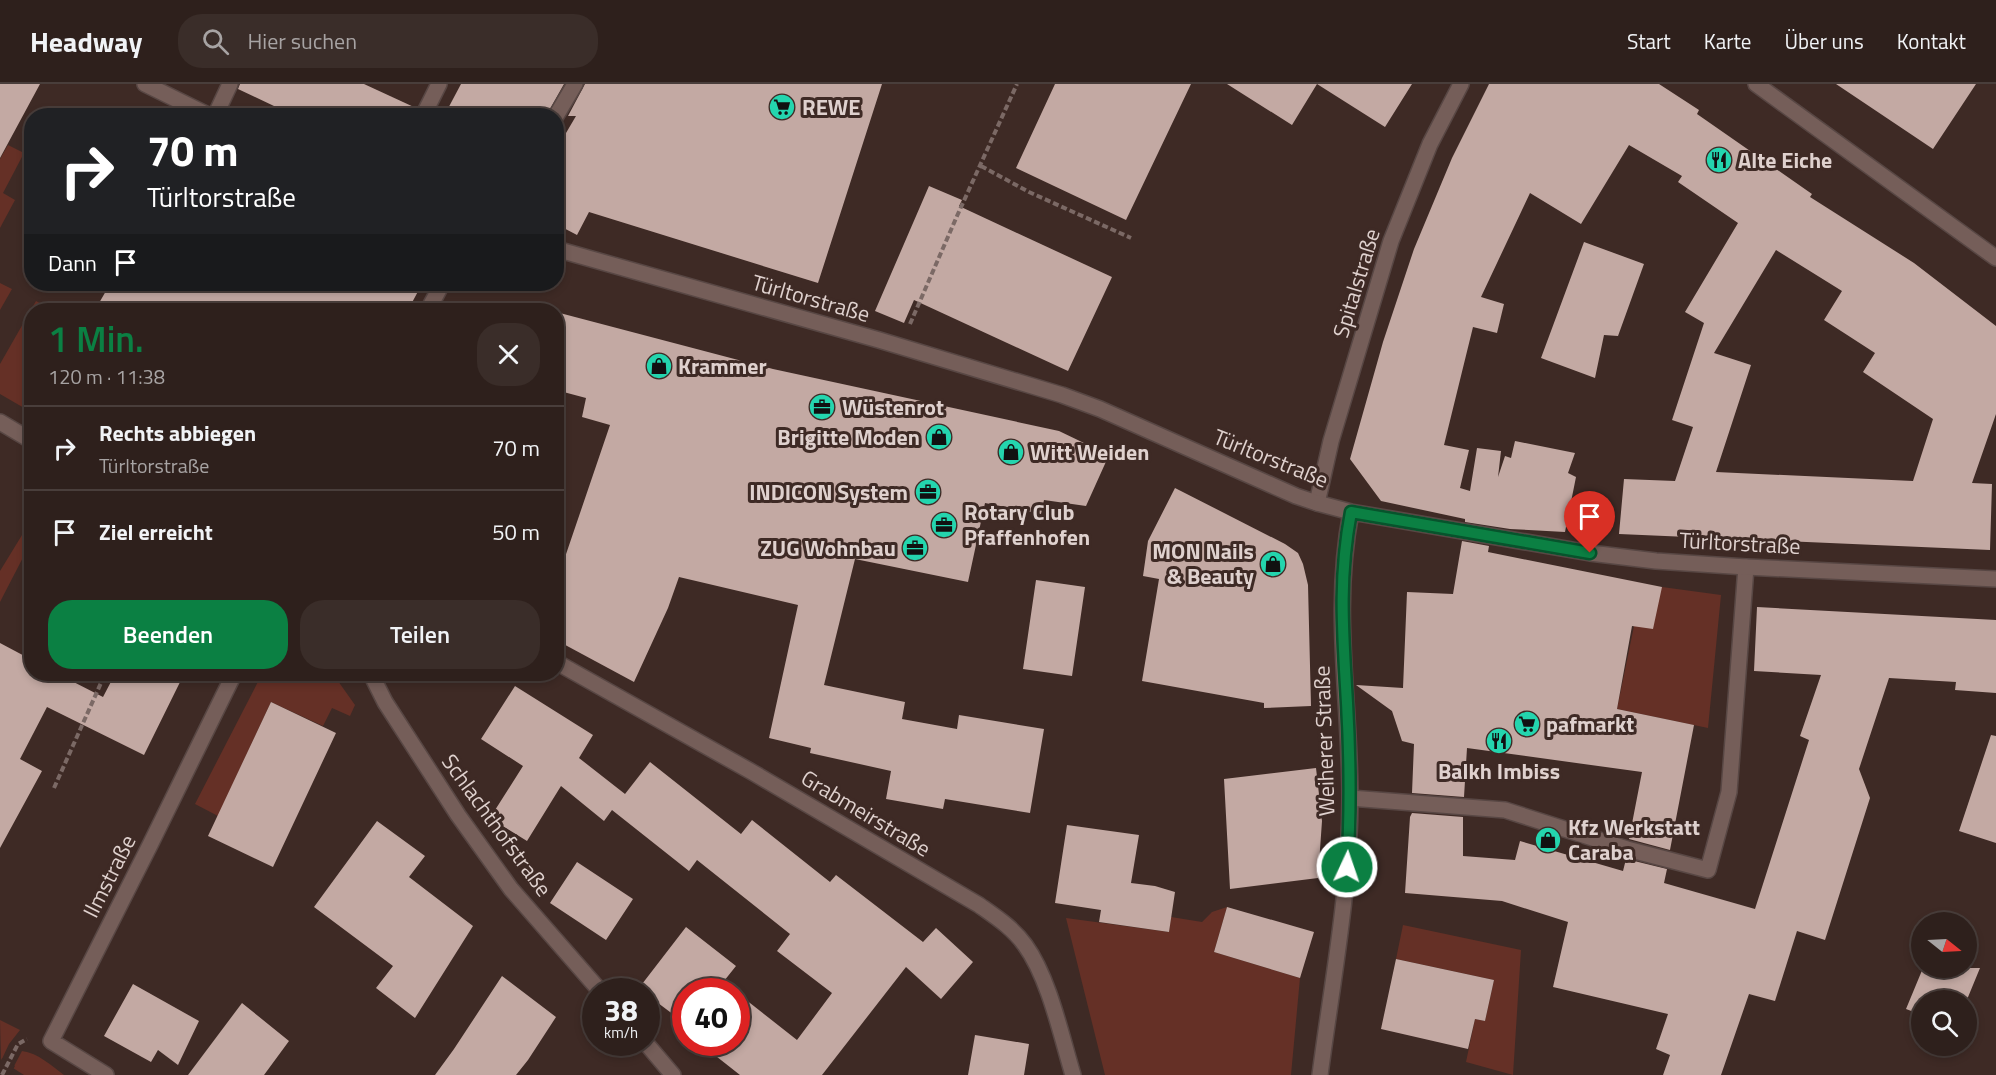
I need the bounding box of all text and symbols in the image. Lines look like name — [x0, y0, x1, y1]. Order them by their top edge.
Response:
search box — [178, 14, 598, 68]
text: Headway — [30, 20, 142, 63]
text: Hier suchen — [247, 24, 357, 58]
icon: search — [199, 25, 232, 58]
text: Start — [1627, 25, 1671, 57]
text: Karte — [1704, 25, 1751, 57]
text: Über uns — [1784, 25, 1864, 57]
text: Kontakt — [1897, 25, 1966, 57]
place label: REWE — [802, 90, 860, 124]
supermarket icon: REWE — [767, 92, 797, 122]
text: 70 m — [147, 118, 239, 182]
icon: right — [48, 132, 126, 210]
place label: Alte Eiche — [1738, 143, 1832, 177]
restaurant icon: Alte Eiche — [1704, 145, 1734, 175]
text: Türltorstraße — [147, 176, 296, 217]
street label: Spitalstraße — [1323, 224, 1389, 342]
text: Dann — [48, 246, 97, 280]
icon: arrive — [109, 246, 142, 279]
street label: Türltorstraße — [748, 265, 874, 331]
text: 1 Min. — [48, 311, 144, 366]
button: close — [477, 323, 540, 386]
place label: Krammer — [678, 349, 767, 383]
shop icon: Krammer — [644, 351, 674, 381]
text: 120 m · 11:38 — [48, 361, 165, 392]
place label: Wüstenrot — [842, 390, 944, 424]
office icon: Wüstenrot — [807, 392, 837, 422]
text: Rechts abbiegen — [99, 416, 256, 450]
place label: Brigitte Moden — [777, 420, 920, 454]
street label: Türltorstraße — [1208, 420, 1334, 496]
shop icon: Brigitte Moden — [924, 422, 954, 452]
text: 70 m — [492, 431, 540, 465]
icon: right — [48, 432, 81, 465]
place label: Witt Weiden — [1030, 435, 1149, 469]
shop icon: Witt Weiden — [996, 437, 1026, 467]
text: Türltorstraße — [99, 450, 209, 481]
place label: INDICON System — [749, 475, 908, 509]
office icon: INDICON System — [913, 477, 943, 507]
pin — [1564, 491, 1615, 553]
place label: Rotary Club Pfaffenhofen — [964, 495, 1090, 554]
icon: arrive — [1573, 500, 1606, 533]
office icon: Rotary Club Pfaffenhofen — [929, 510, 959, 540]
text: Ziel erreicht — [99, 515, 213, 549]
text: 50 m — [492, 515, 540, 549]
icon: arrive — [48, 516, 81, 549]
street label: Türltorstraße — [1679, 523, 1801, 563]
place label: ZUG Wohnbau — [760, 531, 896, 565]
office icon: ZUG Wohnbau — [900, 533, 930, 563]
place label: MON Nails & Beauty — [1152, 534, 1254, 593]
shop icon: MON Nails & Beauty — [1258, 549, 1288, 579]
button: Beenden — [48, 600, 288, 669]
button: Teilen — [300, 600, 540, 669]
street label: Weiherer Straße — [1304, 665, 1344, 817]
place label: pafmarkt — [1546, 707, 1634, 741]
supermarket icon: pafmarkt — [1512, 709, 1542, 739]
restaurant icon: Balkh Imbiss — [1484, 726, 1514, 756]
street label: Schlachthofstraße — [433, 746, 561, 904]
place label: Balkh Imbiss — [1438, 754, 1560, 788]
street label: Grabmeirstraße — [795, 761, 937, 865]
place label: Kfz Werkstatt Caraba — [1568, 810, 1700, 869]
shop icon: Kfz Werkstatt Caraba — [1533, 825, 1563, 855]
street label: Ilmstraße — [74, 829, 144, 923]
position arrow — [1315, 835, 1379, 899]
north arrow — [1911, 912, 1977, 978]
map controls — [1911, 912, 1977, 1056]
speed limit sign: 40 — [672, 978, 750, 1056]
text: 38 — [604, 987, 638, 1033]
button: search — [1911, 990, 1977, 1056]
text: km/h — [604, 1021, 638, 1044]

